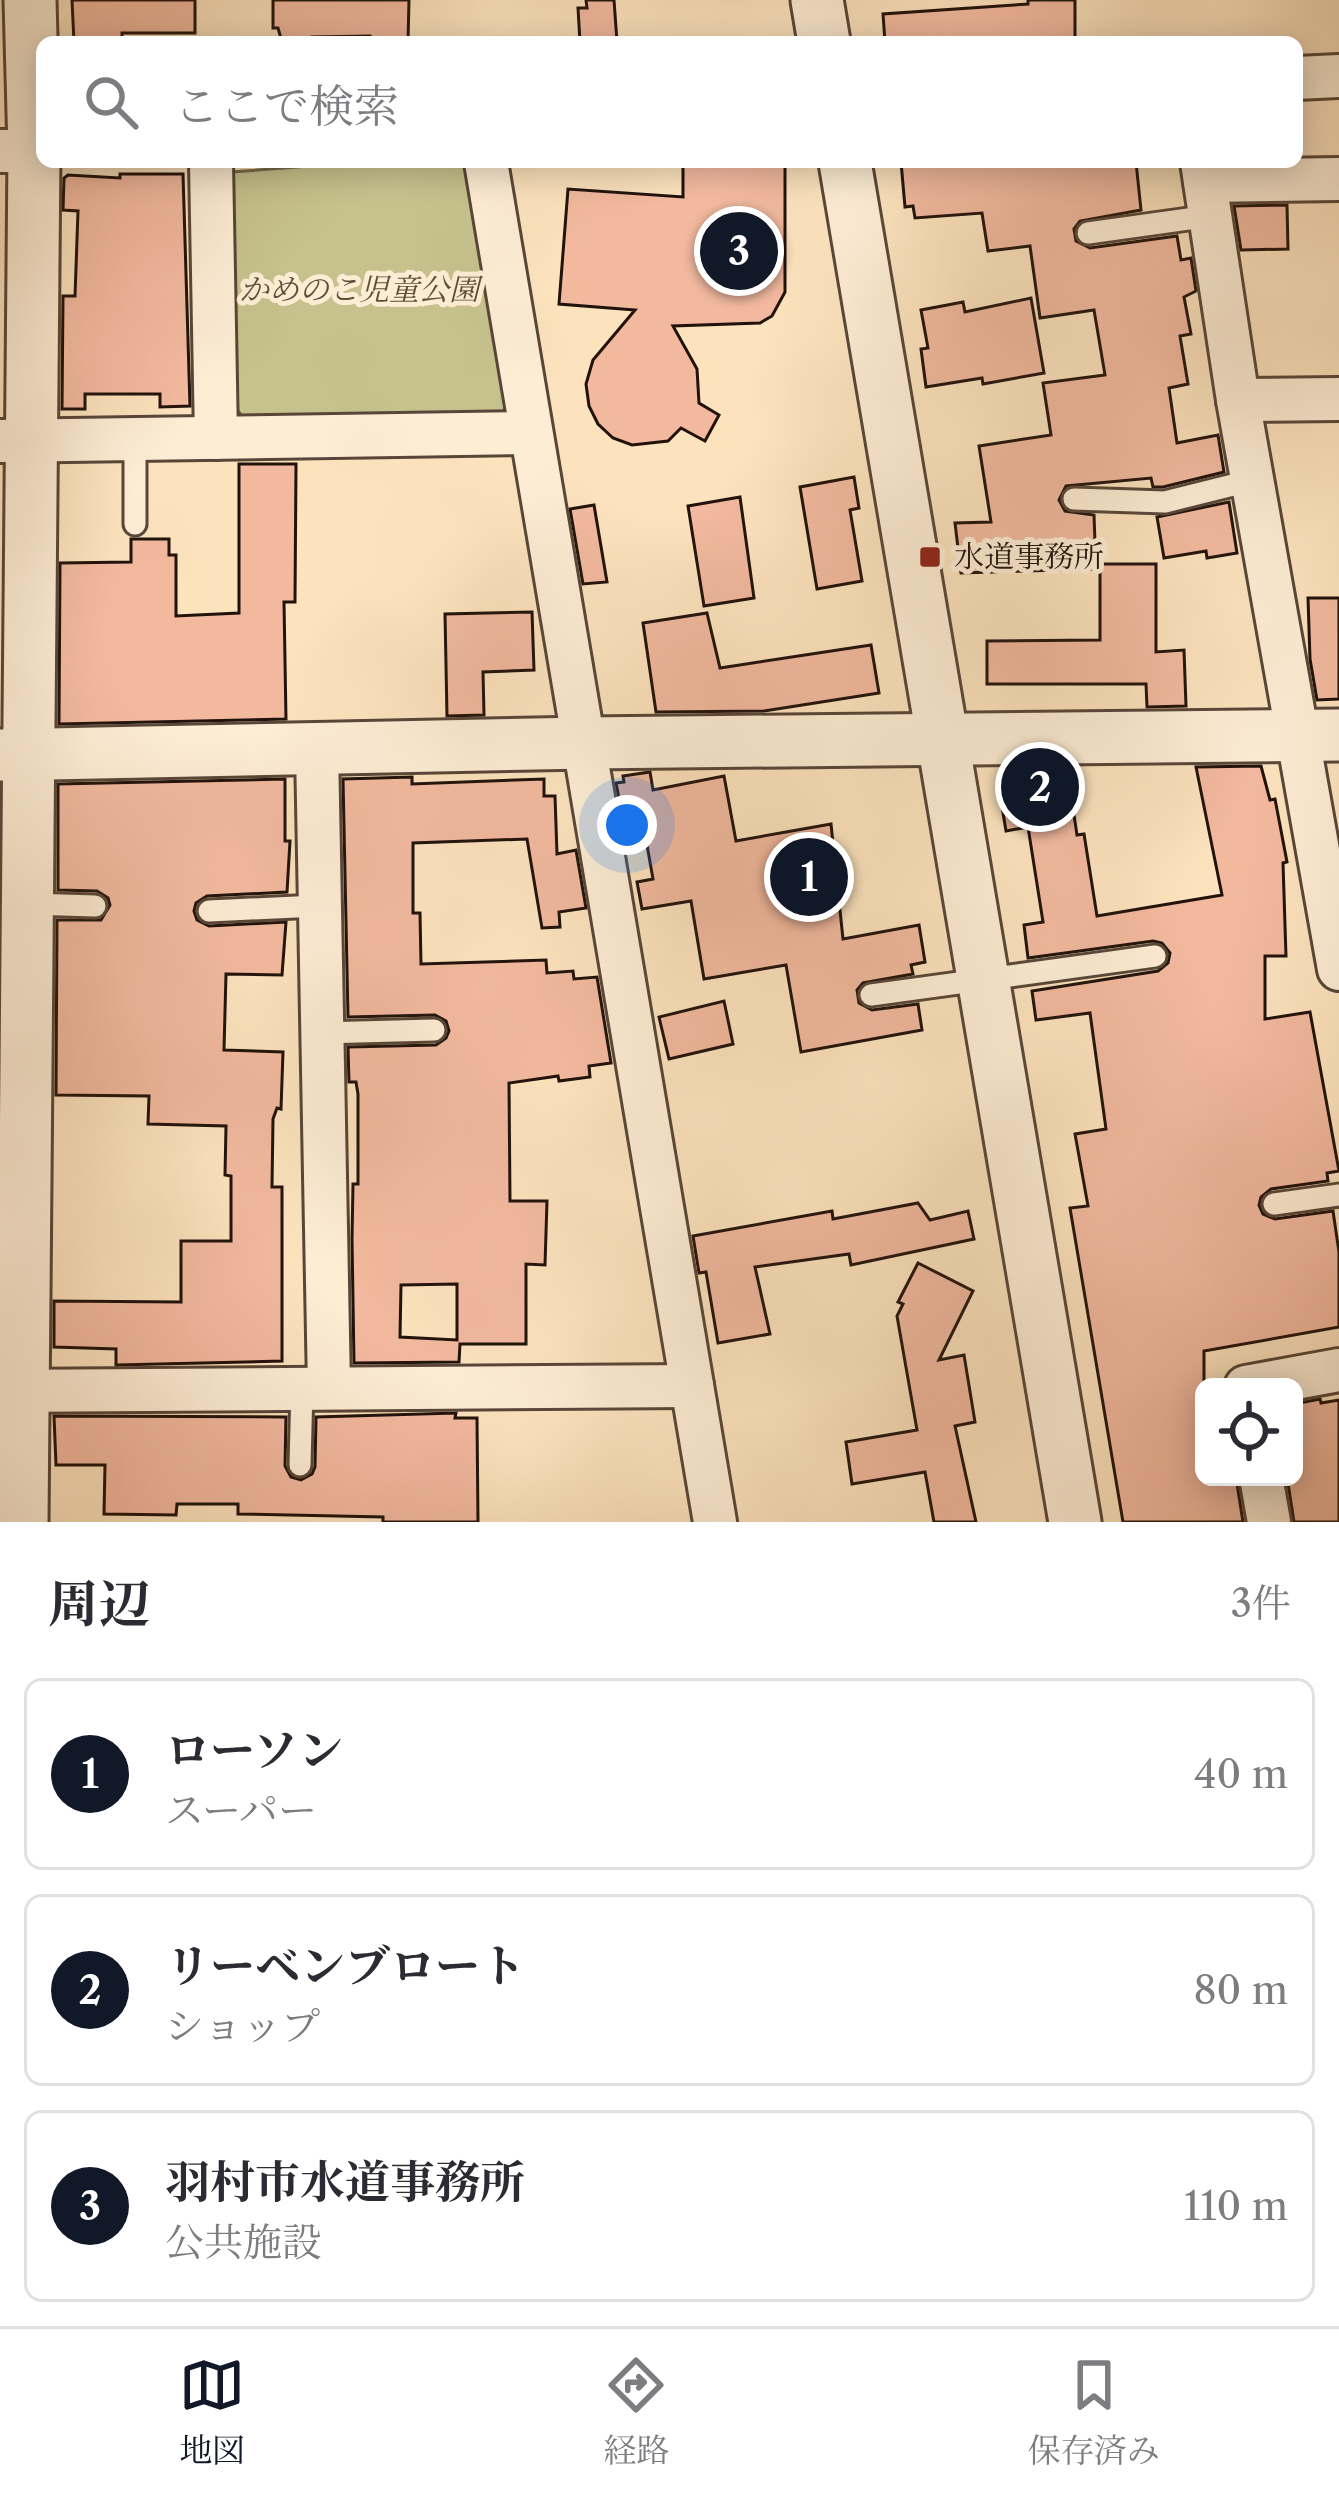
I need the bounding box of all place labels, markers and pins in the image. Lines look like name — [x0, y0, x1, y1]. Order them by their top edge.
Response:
pin: 3 — [700, 206, 778, 296]
place label: 水道事務所 — [954, 538, 1104, 575]
marker: 水道事務所 — [917, 544, 943, 570]
pin: 2 — [1001, 742, 1079, 832]
pin: 1 — [770, 832, 848, 922]

